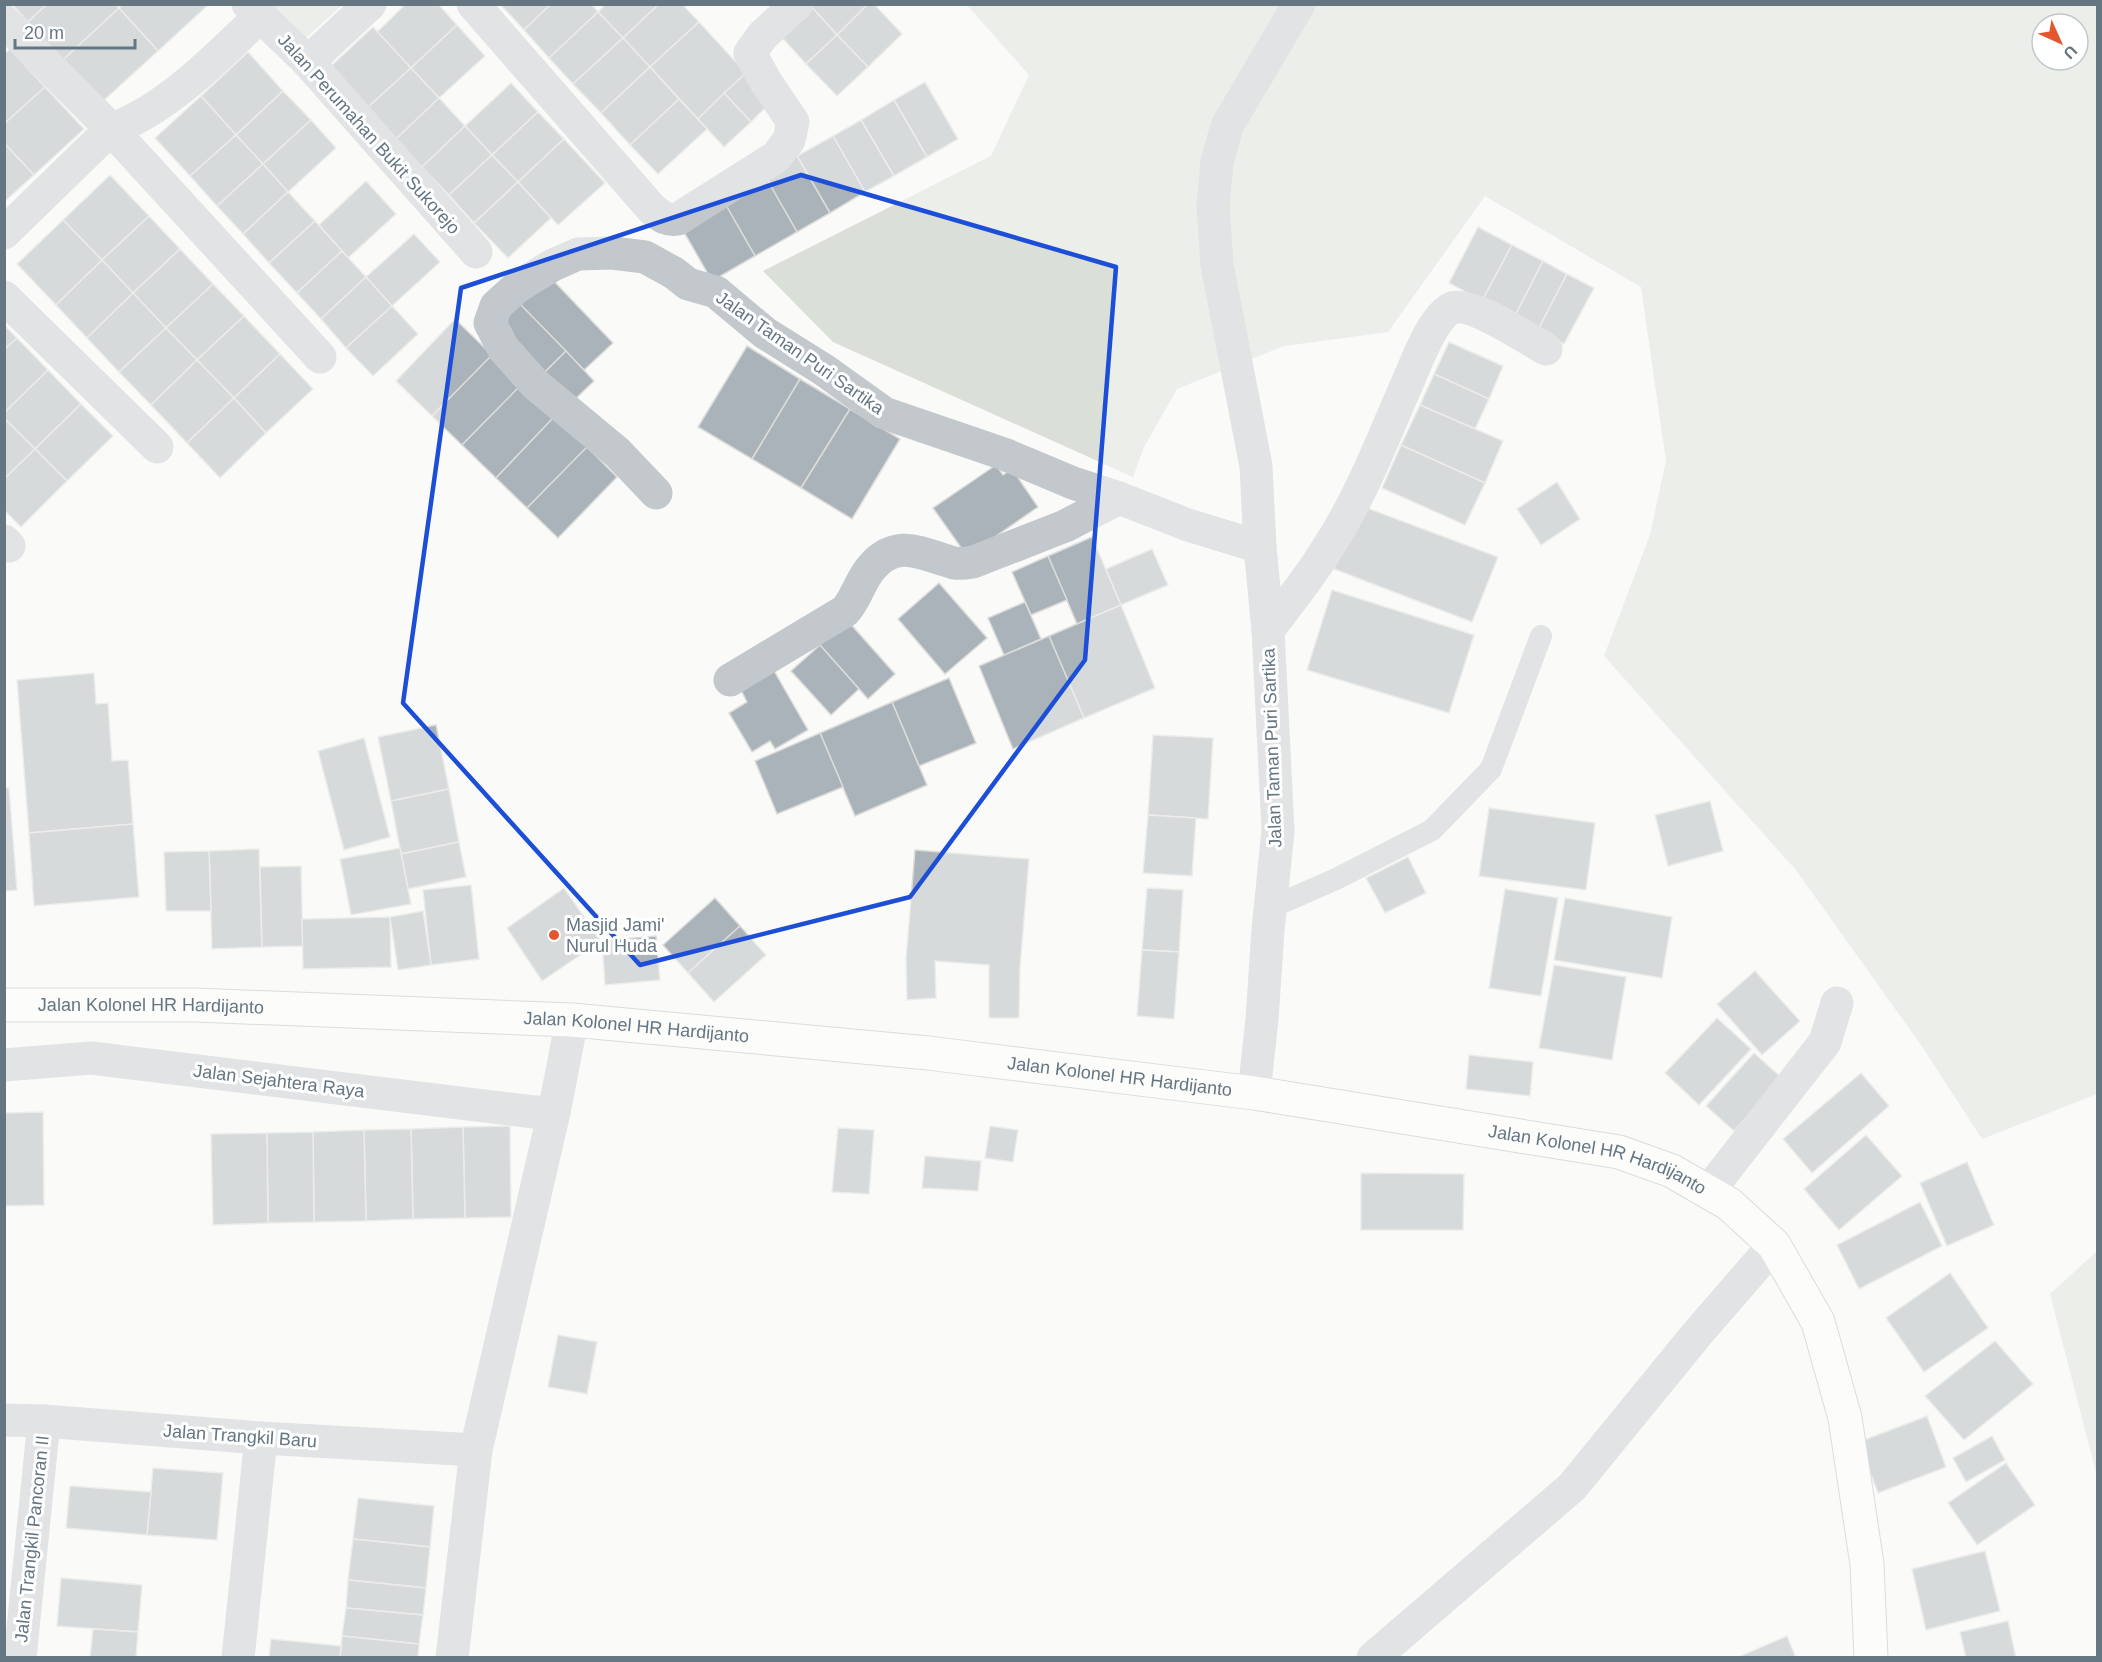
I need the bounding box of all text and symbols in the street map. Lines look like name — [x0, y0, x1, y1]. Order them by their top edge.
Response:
scale bar — [15, 12, 135, 50]
north arrow — [2030, 12, 2090, 72]
text: 20 m — [24, 23, 64, 43]
street label: Jalan Perumahan Bukit Sukorejo — [274, 30, 464, 238]
text: U — [2060, 42, 2080, 62]
street label: Jalan Taman Puri Sartika — [712, 288, 888, 419]
street label: Jalan Taman Puri Sartika — [1258, 647, 1285, 848]
place label: Masjid Jami' Nurul Huda — [566, 915, 664, 956]
marker: Masjid Jami' Nurul Huda — [547, 928, 561, 942]
street label: Jalan Kolonel HR Hardijanto — [38, 995, 264, 1018]
street label: Jalan Kolonel HR Hardijanto — [523, 1008, 750, 1046]
street label: Jalan Kolonel HR Hardijanto — [1006, 1053, 1233, 1100]
street label: Jalan Sejahtera Raya — [192, 1061, 367, 1102]
street label: Jalan Kolonel HR Hardijanto — [1487, 1121, 1710, 1199]
street label: Jalan Trangkil Baru — [162, 1421, 318, 1451]
street label: Jalan Trangkil Pancoran II — [11, 1434, 53, 1644]

